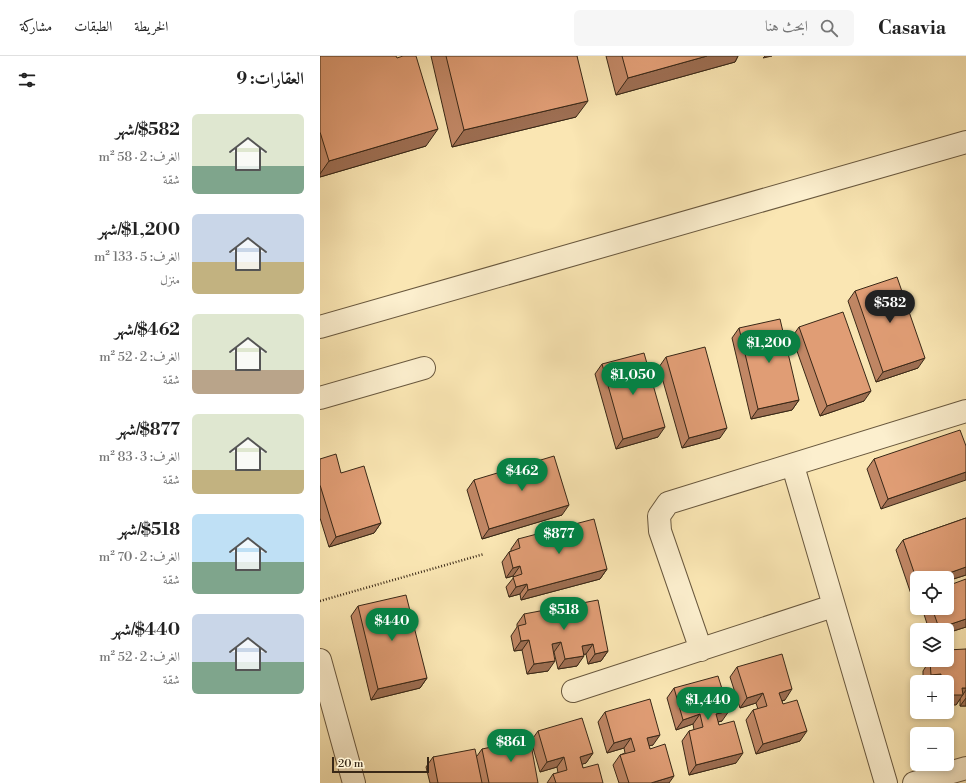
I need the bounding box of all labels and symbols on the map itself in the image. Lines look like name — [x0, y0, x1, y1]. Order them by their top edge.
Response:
pin: $582 — [866, 290, 914, 324]
pin: $1,200 — [736, 330, 802, 364]
pin: $1,050 — [600, 362, 666, 396]
pin: $462 — [498, 458, 546, 492]
pin: $877 — [535, 521, 583, 555]
pin: $518 — [540, 597, 588, 631]
pin: $440 — [368, 608, 416, 642]
pin: $1,440 — [675, 687, 741, 721]
pin: $861 — [487, 729, 535, 763]
scale bar — [332, 755, 429, 774]

